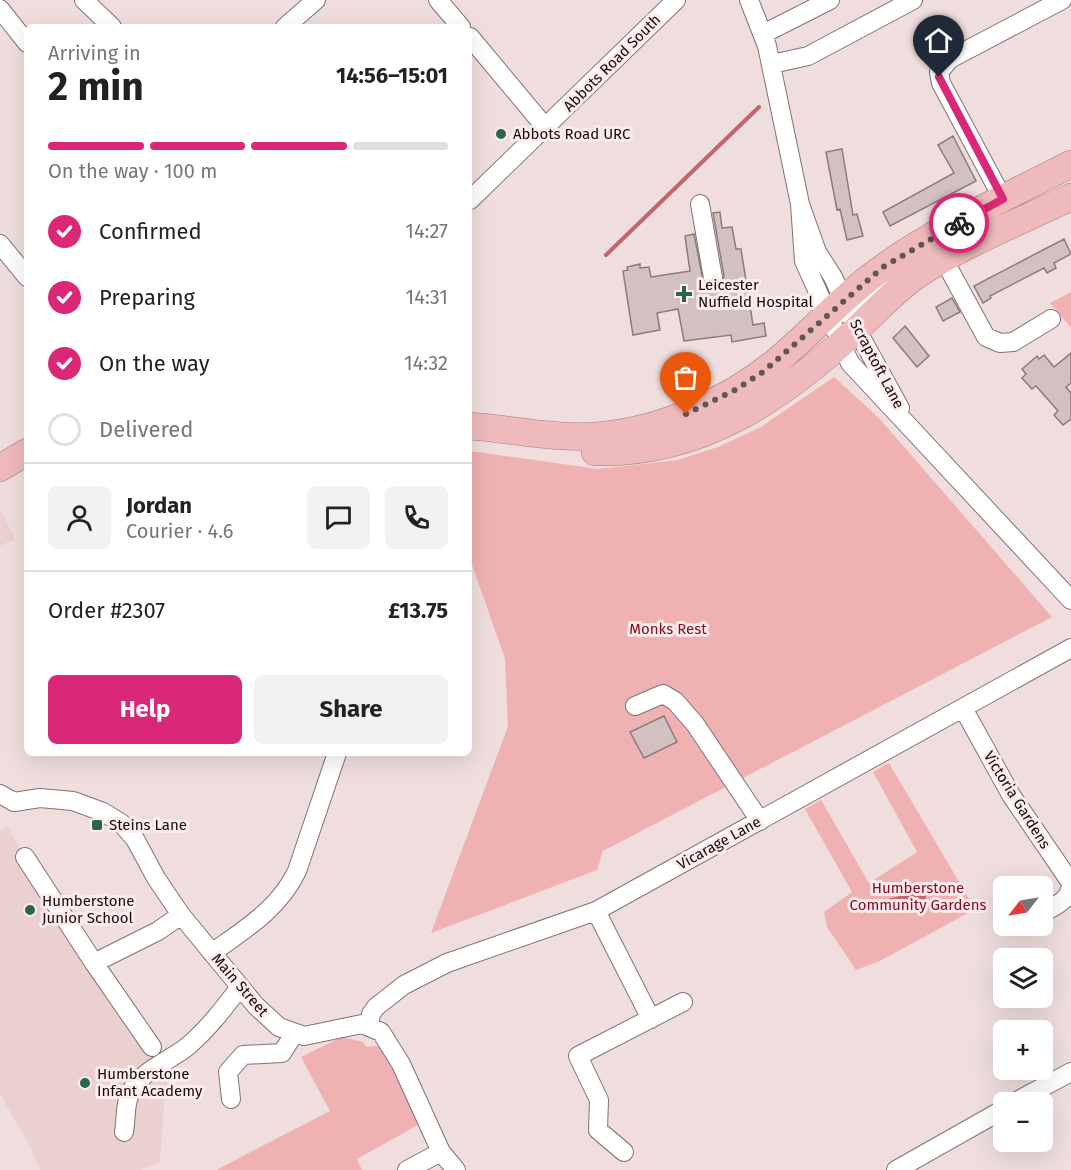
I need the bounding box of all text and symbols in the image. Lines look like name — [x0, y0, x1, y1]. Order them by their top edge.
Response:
street label: Abbots Road South — [560, 11, 664, 115]
pin — [913, 15, 964, 77]
icon: home — [922, 24, 955, 57]
text: Arriving in — [48, 41, 141, 65]
text: 14:56–15:01 — [336, 62, 448, 89]
text: 2 min — [48, 64, 144, 110]
place label: Abbots Road URC — [513, 125, 631, 143]
marker: Abbots Road URC — [494, 127, 508, 141]
text: On the way · 100 m — [48, 159, 217, 183]
courier — [929, 193, 989, 253]
icon: bike — [943, 207, 976, 240]
icon: check — [48, 215, 81, 248]
text: Confirmed — [99, 218, 202, 245]
text: 14:27 — [405, 219, 448, 243]
place label: Leicester Nuffield Hospital — [698, 276, 813, 311]
icon: check — [48, 281, 81, 314]
text: Preparing — [99, 284, 195, 311]
text: 14:31 — [406, 285, 448, 309]
marker: Leicester Nuffield Hospital — [675, 285, 693, 303]
street label: Scraptoft Lane — [846, 316, 908, 412]
icon: check — [48, 347, 81, 380]
text: On the way — [99, 350, 210, 377]
text: 14:32 — [404, 351, 448, 375]
pin — [660, 352, 711, 414]
icon: bag — [669, 361, 702, 394]
text: Delivered — [99, 416, 194, 443]
button: person — [48, 486, 111, 549]
button: chat — [307, 486, 370, 549]
button: phone — [385, 486, 448, 549]
text: Jordan — [126, 492, 192, 519]
text: Courier · 4.6 — [126, 519, 233, 543]
text: Order #2307 — [48, 597, 165, 624]
text: £13.75 — [388, 597, 448, 624]
park label: Monks Rest — [629, 620, 707, 638]
button: Help — [48, 675, 242, 744]
button: Share — [254, 675, 448, 744]
street label: Victoria Gardens — [980, 748, 1054, 852]
street label: Vicarage Lane — [674, 813, 764, 873]
place label: Steins Lane — [109, 816, 187, 834]
marker: Steins Lane — [90, 818, 104, 832]
north arrow — [993, 876, 1053, 936]
map controls — [993, 876, 1053, 1152]
park label: Humberstone Community Gardens — [850, 879, 986, 914]
place label: Humberstone Junior School — [42, 892, 134, 927]
marker: Humberstone Junior School — [23, 903, 37, 917]
button: layers — [993, 948, 1053, 1008]
street label: Main Street — [208, 950, 273, 1021]
button: + — [993, 1020, 1053, 1080]
place label: Humberstone Infant Academy — [97, 1065, 203, 1100]
marker: Humberstone Infant Academy — [78, 1076, 92, 1090]
button: − — [993, 1092, 1053, 1152]

